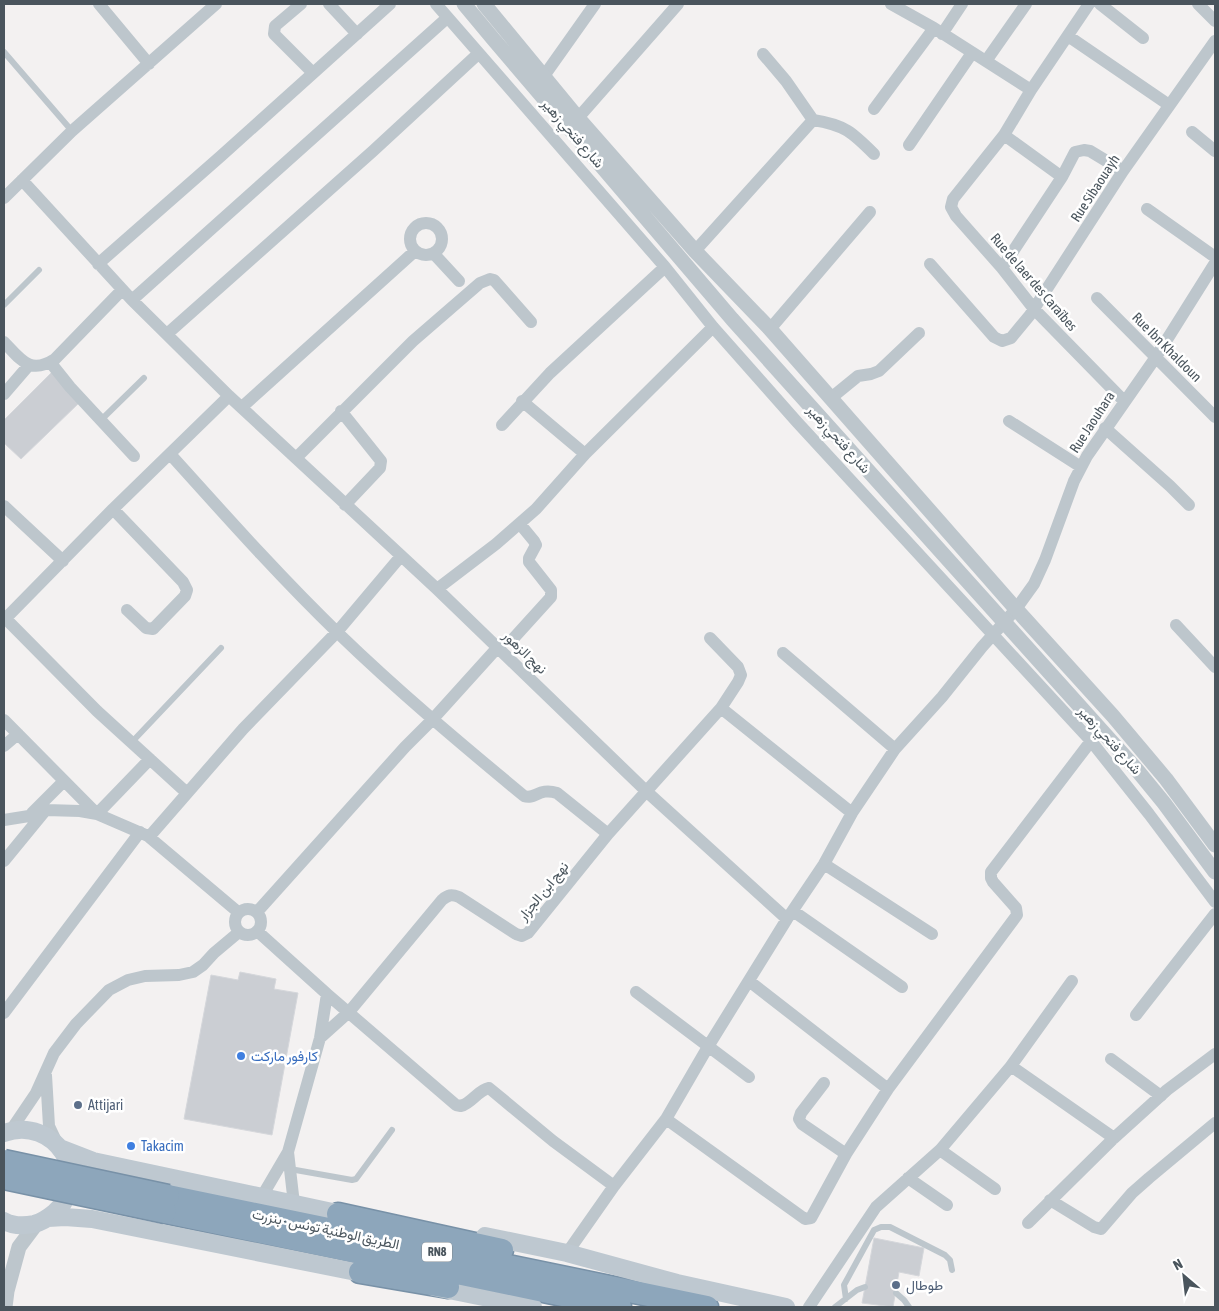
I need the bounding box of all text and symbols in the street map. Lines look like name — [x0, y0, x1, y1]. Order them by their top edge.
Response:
street label: شارع فتحي زهير — [535, 94, 607, 173]
street label: Rue Sibaouayh — [1067, 151, 1123, 225]
street label: Rue de laer des Caraïbes — [987, 230, 1081, 334]
street label: Rue Ibn Khaldoun — [1129, 309, 1205, 385]
street label: Rue Jaouhara — [1066, 388, 1118, 456]
street label: شارع فتحي زهير — [800, 401, 874, 479]
street label: نهج الزهور — [497, 626, 550, 679]
street label: شارع فتحي زهير — [1071, 702, 1145, 780]
street label: نهج ابن الجزار — [514, 858, 574, 926]
place label: كارفور ماركت — [251, 1048, 318, 1065]
marker: كارفور ماركت — [235, 1050, 247, 1062]
place label: Attijari — [88, 1097, 123, 1113]
marker: Attijari — [72, 1099, 84, 1111]
place label: Takacim — [141, 1138, 184, 1154]
marker: Takacim — [125, 1140, 137, 1152]
street label: الطريق الوطنية تونس - بنزرت — [251, 1206, 401, 1253]
road number: RN8 — [422, 1242, 452, 1262]
north arrow — [1159, 1251, 1209, 1301]
text: N — [1170, 1256, 1185, 1274]
place label: طوطال — [906, 1277, 943, 1295]
marker: طوطال — [890, 1279, 902, 1291]

